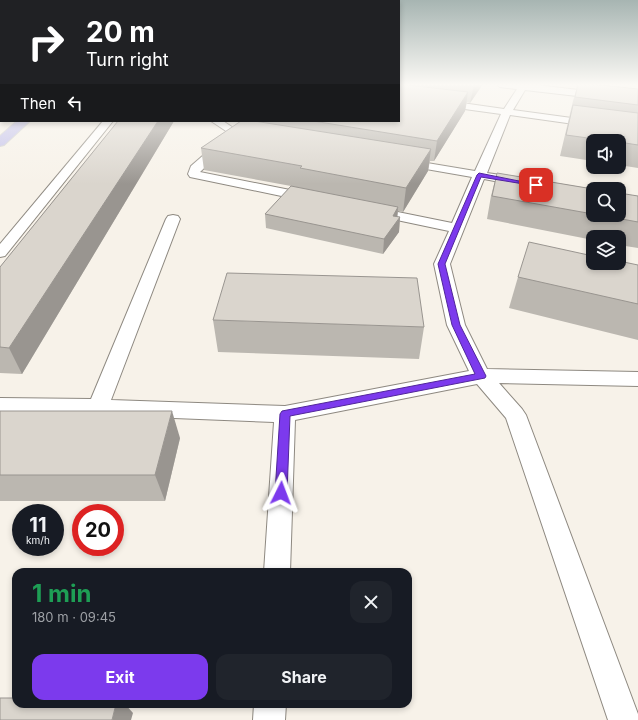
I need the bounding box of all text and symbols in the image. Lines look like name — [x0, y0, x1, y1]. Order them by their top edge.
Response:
text: 20 m — [86, 15, 155, 49]
icon: right — [20, 16, 72, 68]
text: Turn right — [86, 49, 169, 70]
icon: left — [64, 92, 86, 114]
text: Then — [20, 94, 56, 113]
map controls — [586, 134, 626, 270]
button: sound — [586, 134, 626, 174]
pin — [519, 168, 553, 202]
icon: arrive — [525, 174, 547, 196]
button: search — [586, 182, 626, 222]
button: layers — [586, 230, 626, 270]
position arrow — [260, 472, 302, 514]
speed limit sign: 20 — [72, 504, 124, 556]
text: 11 — [29, 513, 47, 537]
text: km/h — [26, 534, 50, 546]
text: 1 min — [32, 579, 91, 608]
button: close — [350, 581, 392, 623]
text: 180 m · 09:45 — [32, 609, 116, 625]
button: Exit — [32, 654, 208, 700]
button: Share — [216, 654, 392, 700]

